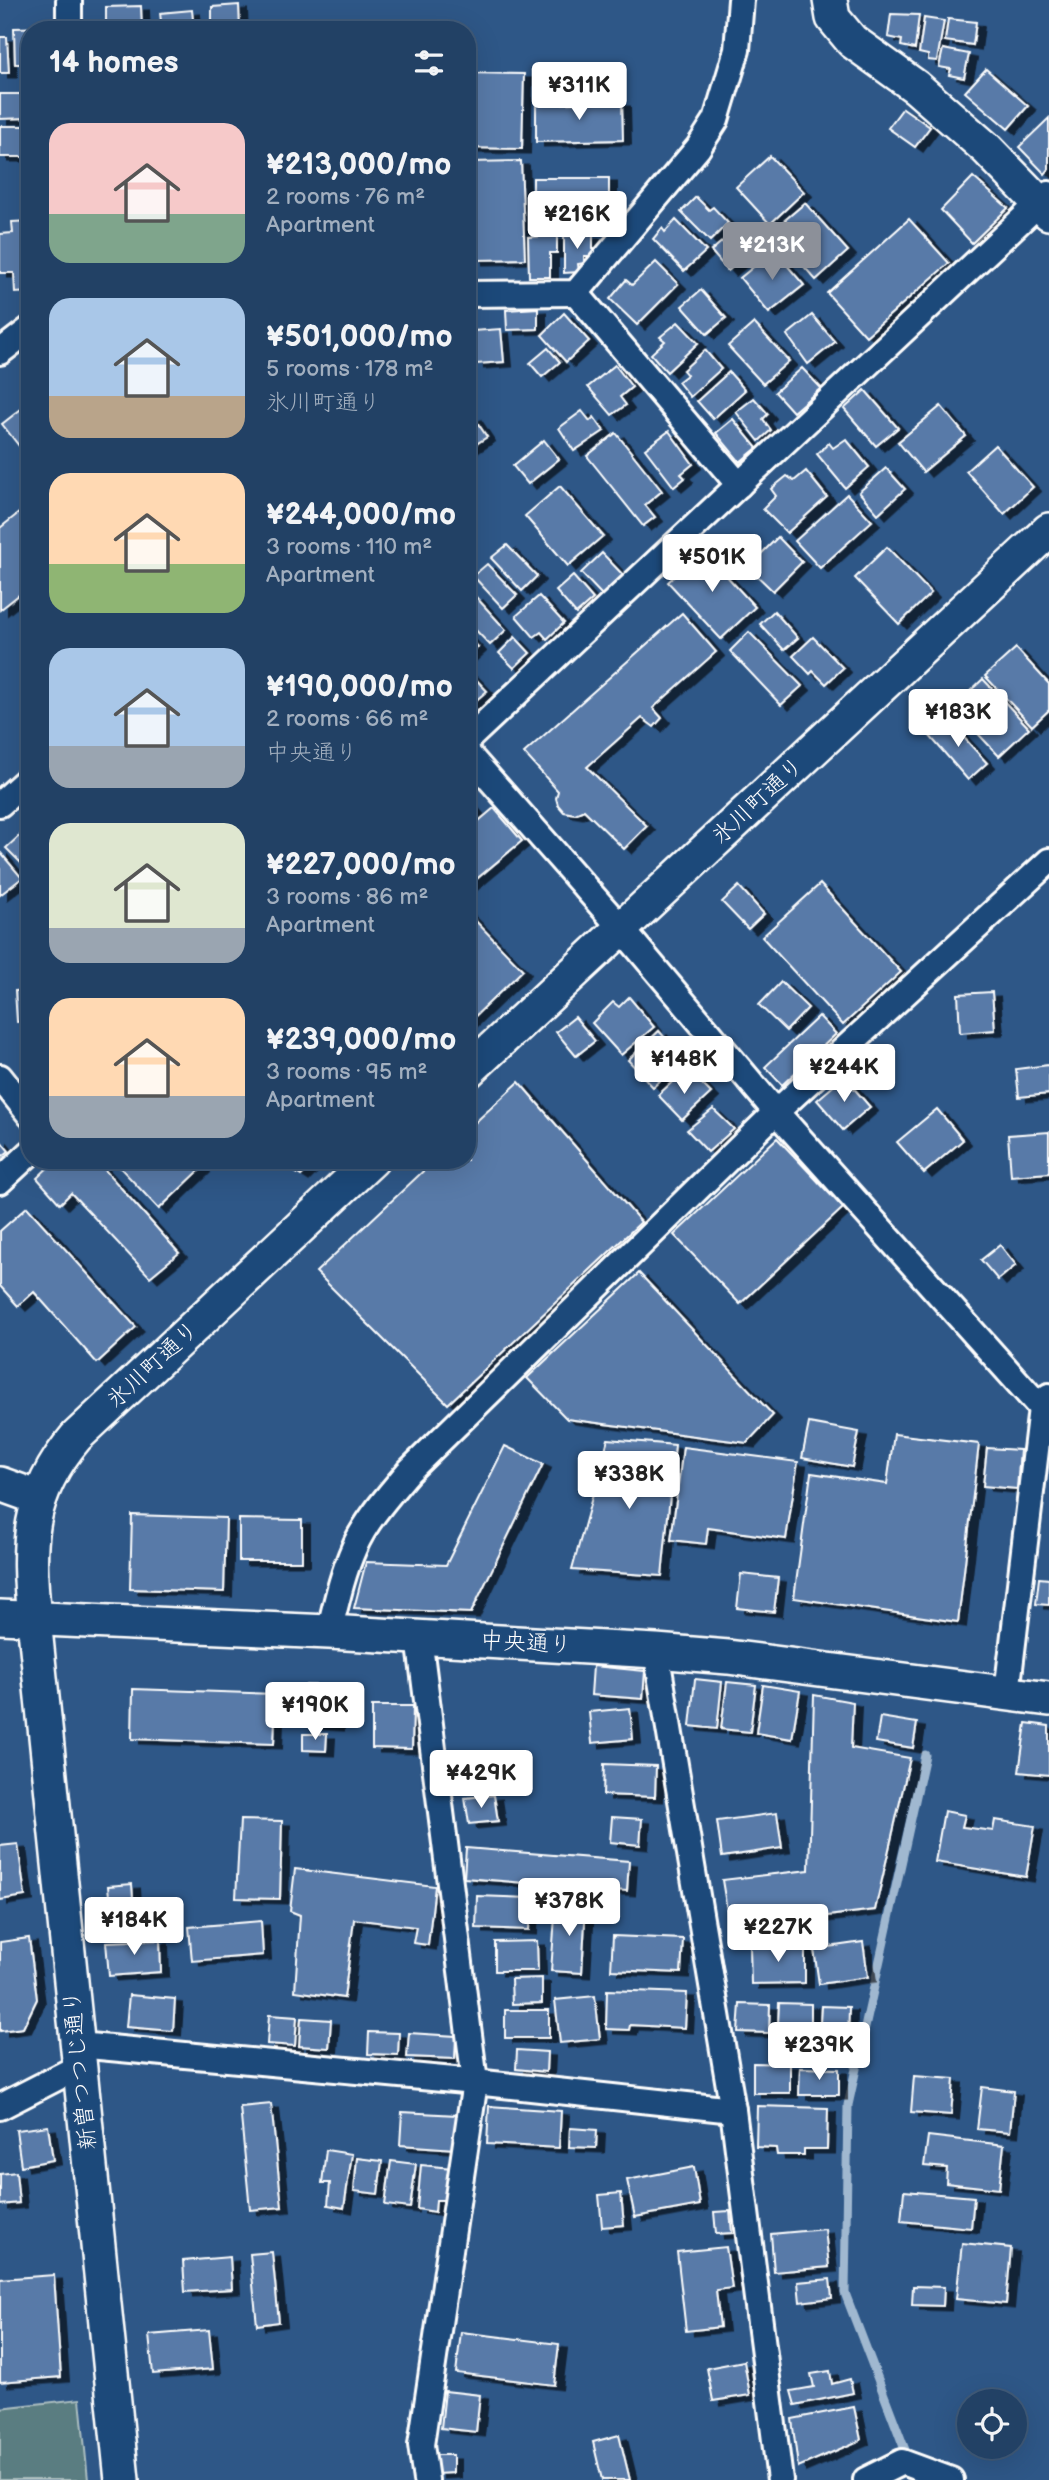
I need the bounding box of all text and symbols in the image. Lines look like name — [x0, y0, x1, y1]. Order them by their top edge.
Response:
icon: filters — [410, 44, 448, 82]
text: 14 homes — [49, 45, 178, 81]
pin: ¥311K — [530, 62, 628, 122]
text: ¥311K — [548, 71, 610, 99]
text: ¥213,000/mo — [266, 147, 451, 183]
icon: home — [105, 151, 189, 235]
text: 2 rooms · 76 m² — [266, 183, 425, 211]
pin: ¥216K — [528, 191, 626, 251]
text: ¥216K — [544, 200, 610, 228]
text: Apartment — [266, 211, 375, 239]
pin: ¥213K — [723, 222, 821, 282]
text: ¥213K — [739, 231, 805, 259]
text: ¥501,000/mo — [266, 319, 453, 355]
icon: home — [105, 326, 189, 410]
text: 5 rooms · 178 m² — [266, 355, 434, 383]
text: 氷川町通り — [266, 389, 381, 417]
text: ¥244,000/mo — [266, 497, 456, 533]
icon: home — [105, 501, 189, 585]
text: 3 rooms · 110 m² — [266, 533, 432, 561]
pin: ¥501K — [663, 534, 761, 594]
text: ¥501K — [678, 543, 746, 571]
text: Apartment — [266, 561, 375, 589]
text: ¥190,000/mo — [266, 669, 453, 705]
icon: home — [105, 676, 189, 760]
pin: ¥183K — [909, 690, 1007, 749]
text: ¥183K — [925, 698, 991, 726]
text: 2 rooms · 66 m² — [266, 705, 428, 733]
text: 中央通り — [266, 739, 358, 767]
street label: 氷川町通り — [706, 752, 810, 850]
text: ¥227,000/mo — [266, 847, 456, 883]
icon: home — [105, 851, 189, 935]
text: 3 rooms · 86 m² — [266, 883, 428, 911]
text: Apartment — [266, 911, 375, 939]
text: ¥239,000/mo — [266, 1022, 456, 1058]
icon: home — [105, 1026, 189, 1110]
pin: ¥148K — [635, 1036, 733, 1096]
pin: ¥244K — [795, 1044, 893, 1104]
text: ¥148K — [651, 1045, 717, 1073]
text: ¥244K — [809, 1053, 879, 1081]
text: 3 rooms · 95 m² — [266, 1058, 427, 1086]
text: Apartment — [266, 1086, 375, 1114]
street label: 氷川町通り — [101, 1316, 205, 1414]
pin: ¥338K — [580, 1452, 678, 1511]
text: ¥338K — [594, 1460, 664, 1488]
street label: 中央通り — [479, 1627, 573, 1659]
pin: ¥190K — [266, 1682, 364, 1742]
text: ¥190K — [281, 1691, 349, 1719]
pin: ¥429K — [432, 1750, 530, 1810]
text: ¥429K — [446, 1759, 516, 1787]
pin: ¥378K — [520, 1878, 618, 1938]
text: ¥378K — [534, 1887, 604, 1915]
pin: ¥184K — [85, 1898, 183, 1957]
pin: ¥227K — [729, 1904, 827, 1964]
text: ¥184K — [101, 1906, 167, 1934]
text: ¥227K — [743, 1913, 813, 1941]
street label: 新曽つつじ通り — [58, 1988, 102, 2152]
pin: ¥239K — [770, 2022, 868, 2082]
text: ¥239K — [784, 2031, 854, 2059]
map controls — [957, 2389, 1027, 2459]
button: locate — [957, 2389, 1027, 2459]

